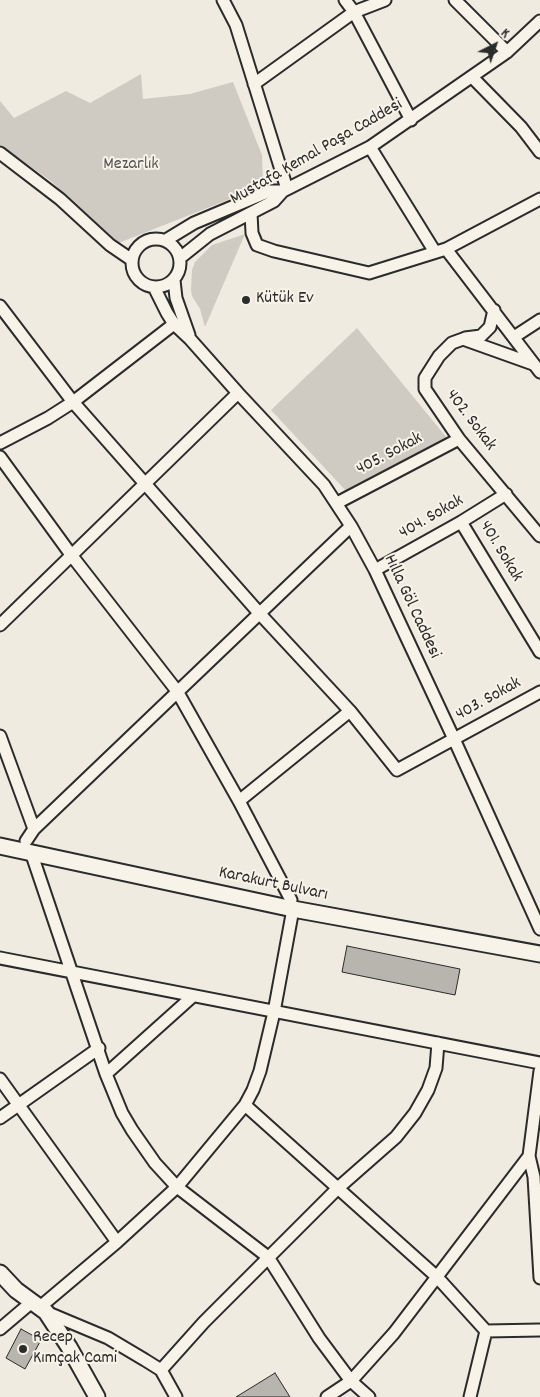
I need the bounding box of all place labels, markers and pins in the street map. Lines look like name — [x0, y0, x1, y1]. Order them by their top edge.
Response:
place label: Kütük Ev — [256, 289, 314, 311]
marker: Kütük Ev — [240, 294, 252, 306]
place label: Recep Kımçak Cami — [33, 1328, 117, 1370]
marker: Recep Kımçak Cami — [17, 1343, 29, 1355]

